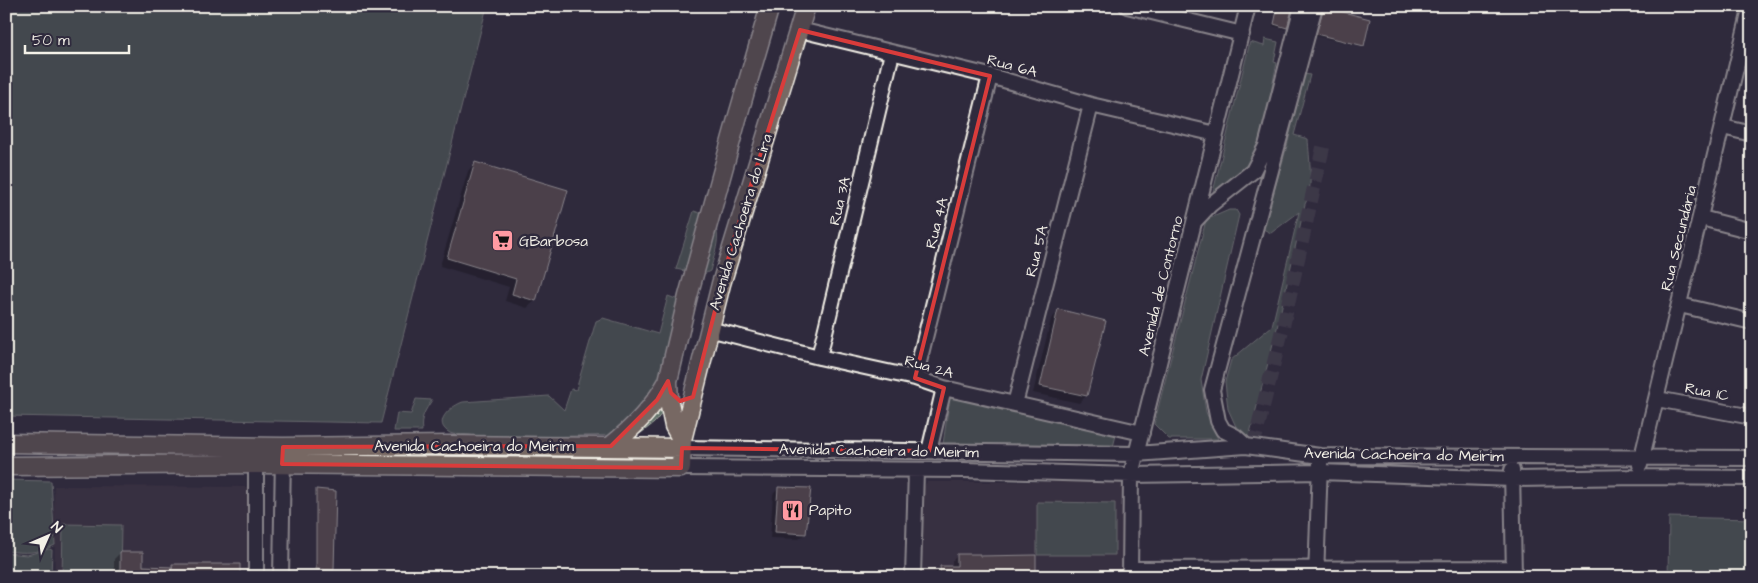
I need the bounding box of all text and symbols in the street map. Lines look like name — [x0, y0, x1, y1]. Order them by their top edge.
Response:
scale bar — [25, 22, 129, 54]
text: 50 m — [32, 30, 70, 51]
street label: Rua 6A — [985, 49, 1040, 83]
street label: Avenida Cachoeira do Lira — [704, 131, 778, 313]
street label: Rua 3A — [824, 174, 856, 227]
street label: Rua Secundária — [1656, 183, 1702, 293]
street label: Rua 4A — [921, 195, 954, 251]
street label: Avenida de Contorno — [1133, 213, 1189, 358]
street label: Rua 5A — [1020, 223, 1054, 279]
supermarket icon: GBarbosa — [491, 229, 515, 253]
place label: GBarbosa — [519, 231, 588, 252]
street label: Rua 2A — [902, 350, 956, 384]
street label: Rua 1C — [1683, 377, 1731, 407]
street label: Avenida Cachoeira do Meirim — [374, 436, 574, 457]
street label: Avenida Cachoeira do Meirim — [779, 439, 979, 463]
street label: Avenida Cachoeira do Meirim — [1304, 443, 1504, 467]
restaurant icon: Papito — [781, 498, 805, 522]
place label: Papito — [809, 500, 852, 521]
north arrow — [22, 510, 72, 560]
text: N — [46, 517, 67, 538]

